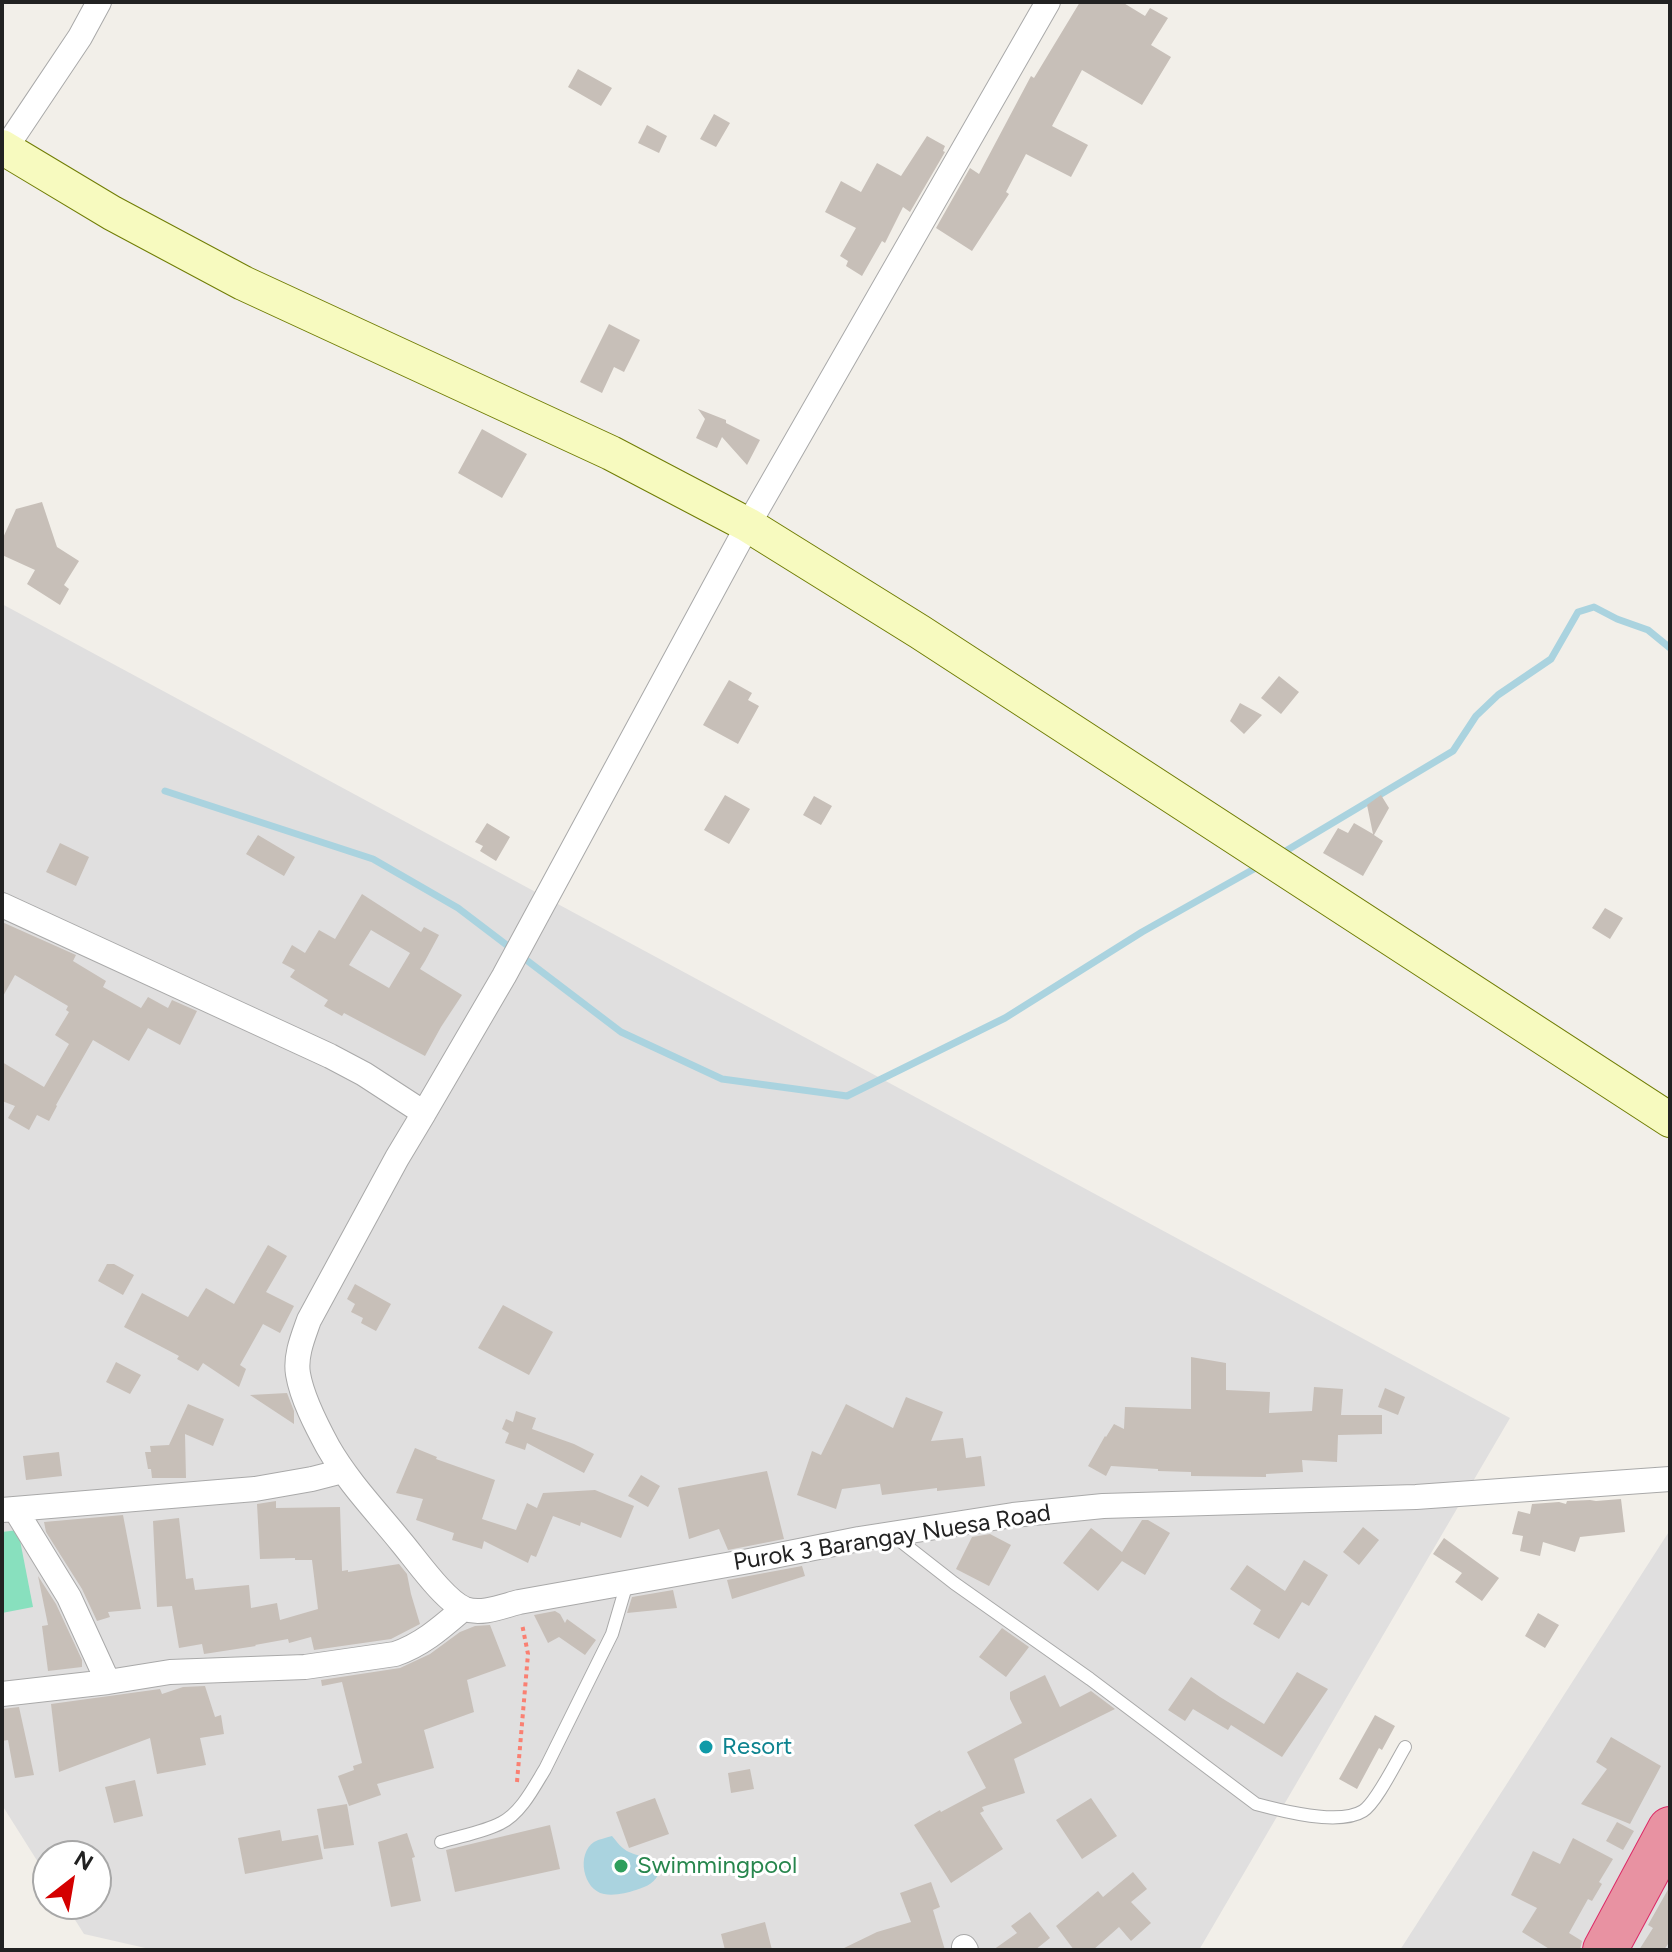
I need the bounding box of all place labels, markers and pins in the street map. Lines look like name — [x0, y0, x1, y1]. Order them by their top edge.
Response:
place label: Resort — [722, 1733, 792, 1761]
marker: Resort — [697, 1738, 715, 1756]
place label: Swimmingpool — [637, 1852, 797, 1880]
marker: Swimmingpool — [612, 1857, 630, 1875]

